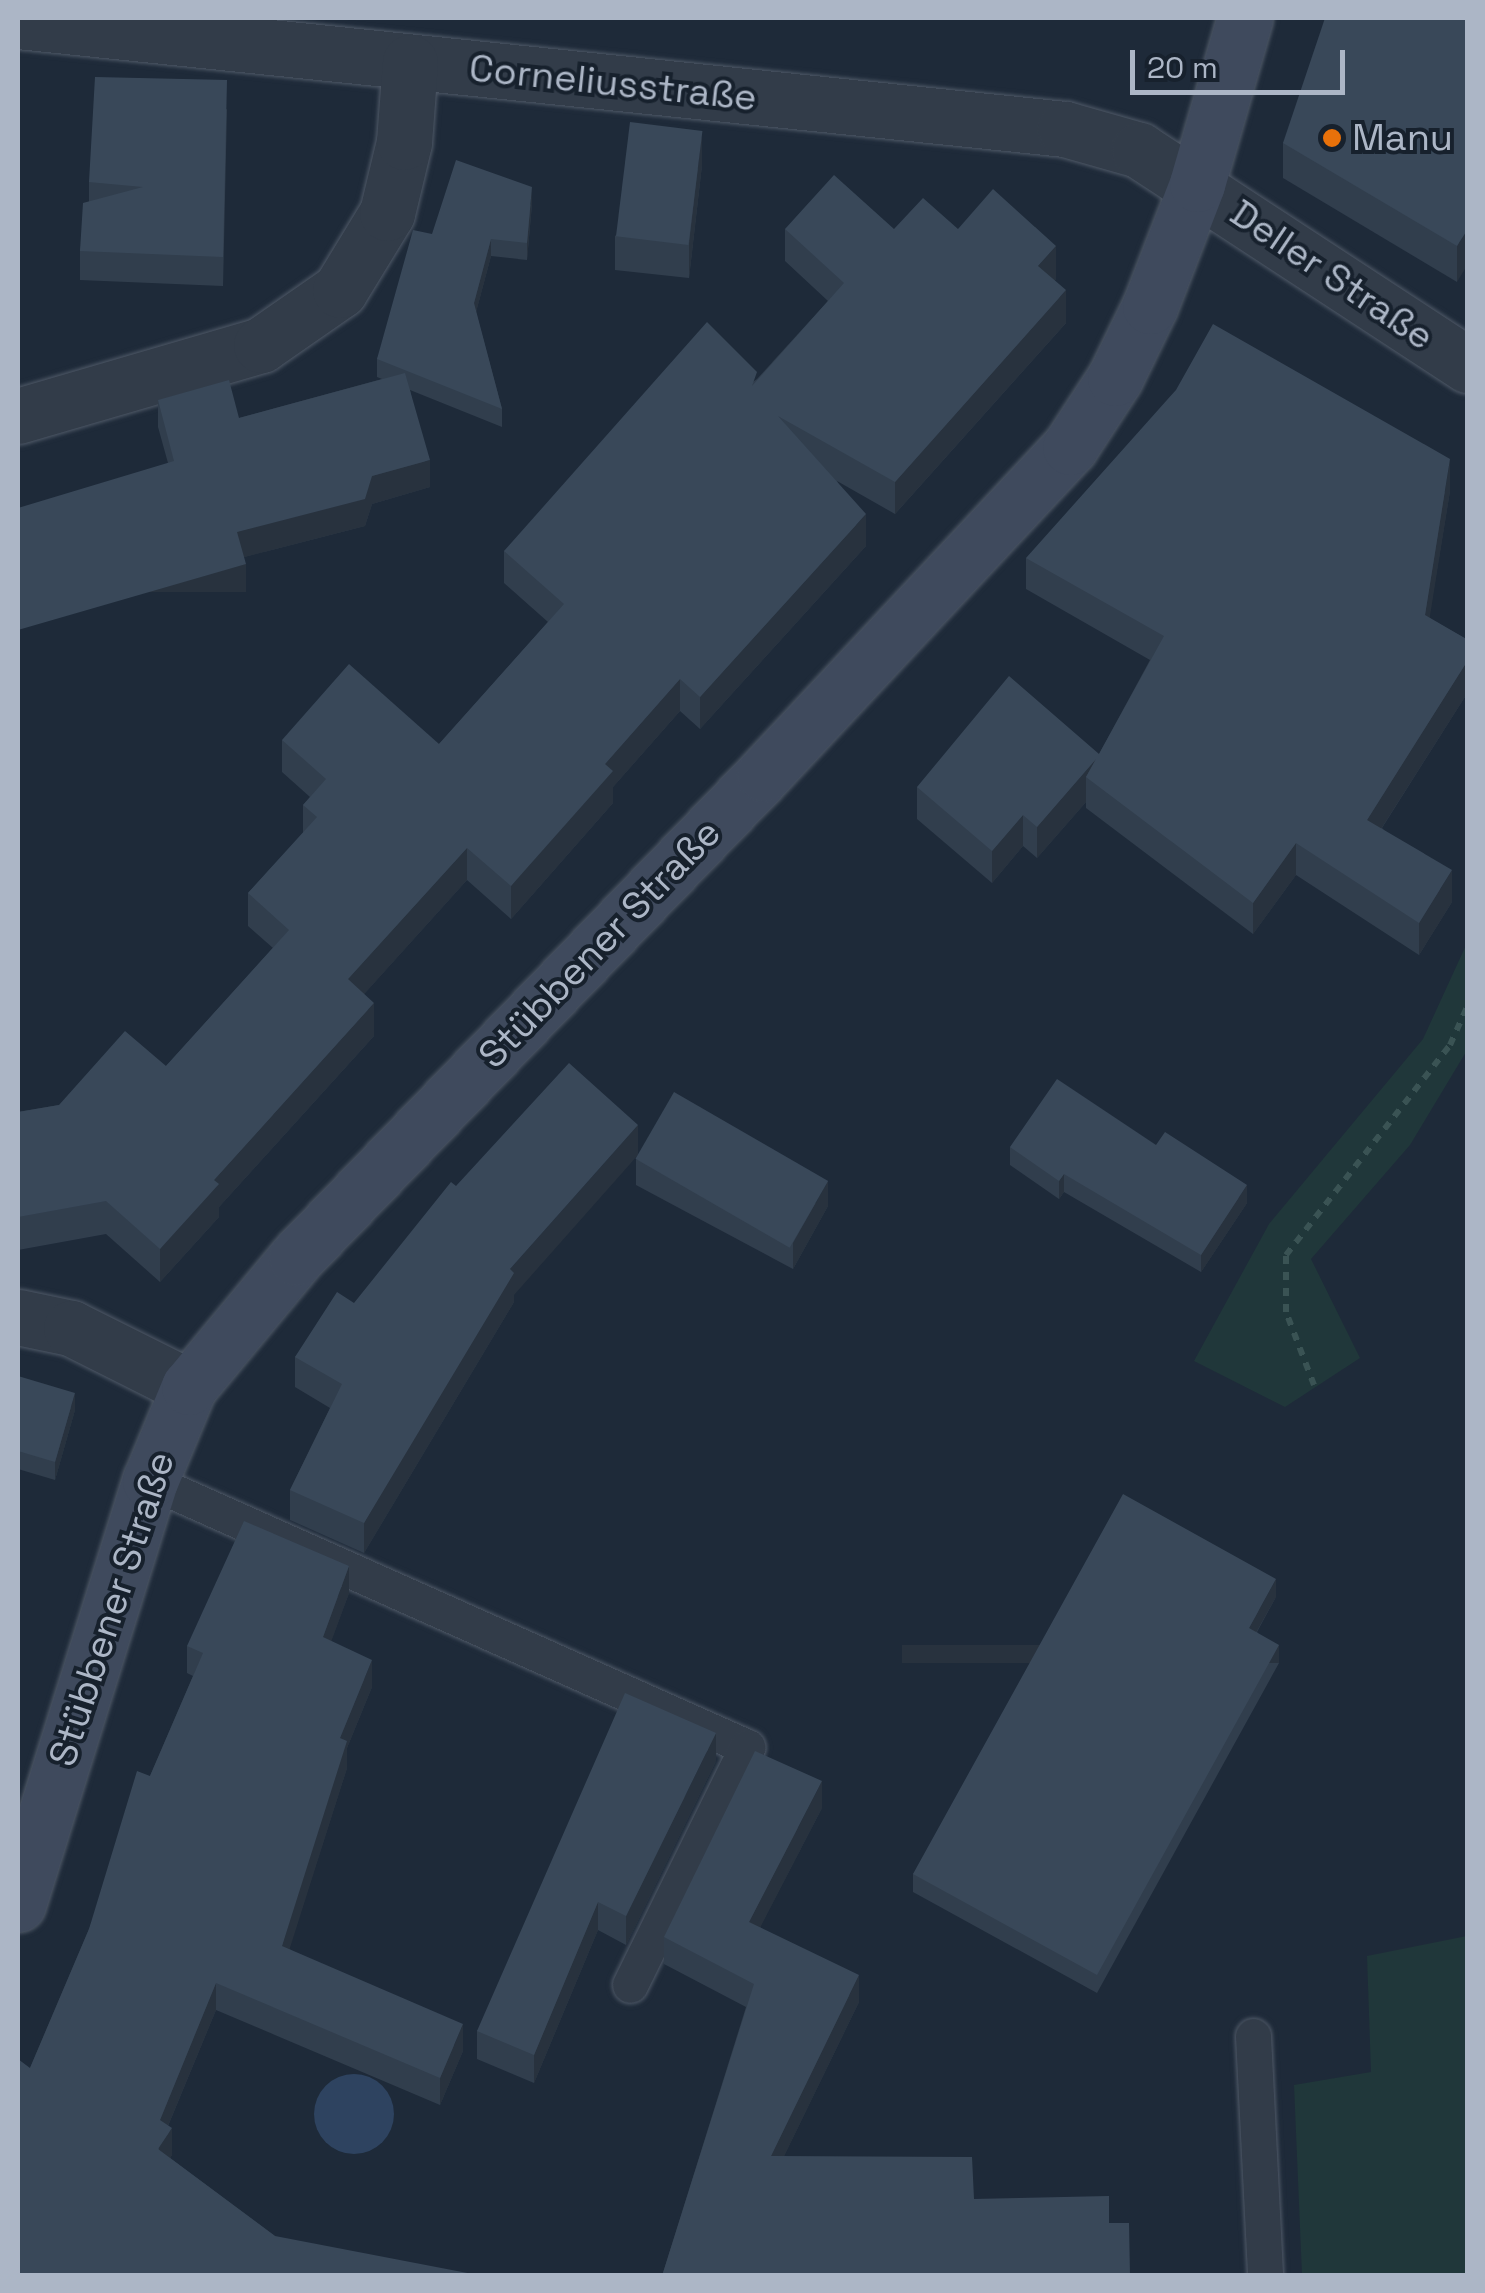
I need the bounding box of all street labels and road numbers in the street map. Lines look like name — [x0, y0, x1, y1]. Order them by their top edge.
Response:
street label: Corneliusstraße — [467, 45, 759, 121]
street label: Deller Straße — [1222, 190, 1442, 360]
street label: Stübbener Straße — [470, 810, 730, 1078]
street label: Stübbener Straße — [40, 1446, 184, 1772]

